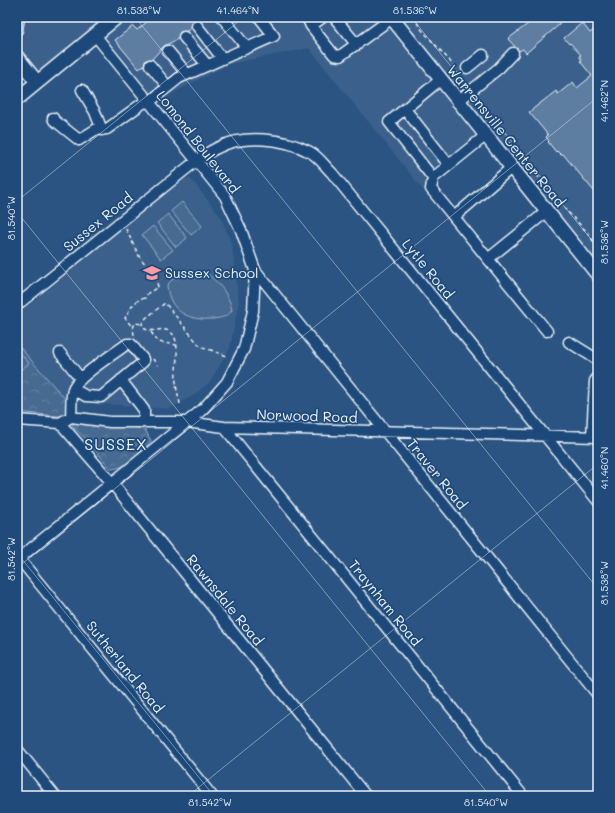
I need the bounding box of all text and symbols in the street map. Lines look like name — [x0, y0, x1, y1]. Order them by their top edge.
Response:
text: 81.538°W — [117, 3, 161, 17]
text: 41.464°N — [217, 3, 259, 17]
text: 81.536°W — [393, 3, 437, 17]
street label: Warrensville Center Road — [443, 61, 570, 211]
text: 41.462°N — [597, 80, 611, 122]
street label: Lomond Boulevard — [152, 87, 244, 197]
street label: Sussex Road — [59, 188, 137, 256]
text: 81.540°W — [4, 196, 18, 240]
text: 81.536°W — [597, 220, 611, 264]
street label: Lytle Road — [398, 235, 459, 303]
school or university icon: Sussex School — [142, 263, 162, 283]
place label: Sussex School — [165, 263, 259, 282]
street label: Norwood Road — [256, 404, 358, 427]
district label: SUSSEX — [84, 433, 148, 454]
street label: Traver Road — [403, 434, 472, 513]
text: 41.460°N — [597, 447, 611, 489]
text: 81.542°W — [4, 537, 18, 581]
street label: Rawnsdale Road — [183, 550, 268, 649]
street label: Traynham Road — [345, 556, 426, 650]
text: 81.538°W — [597, 561, 611, 605]
street label: Sutherland Road — [82, 617, 169, 717]
text: 81.542°W — [188, 795, 232, 809]
text: 81.540°W — [464, 795, 508, 809]

